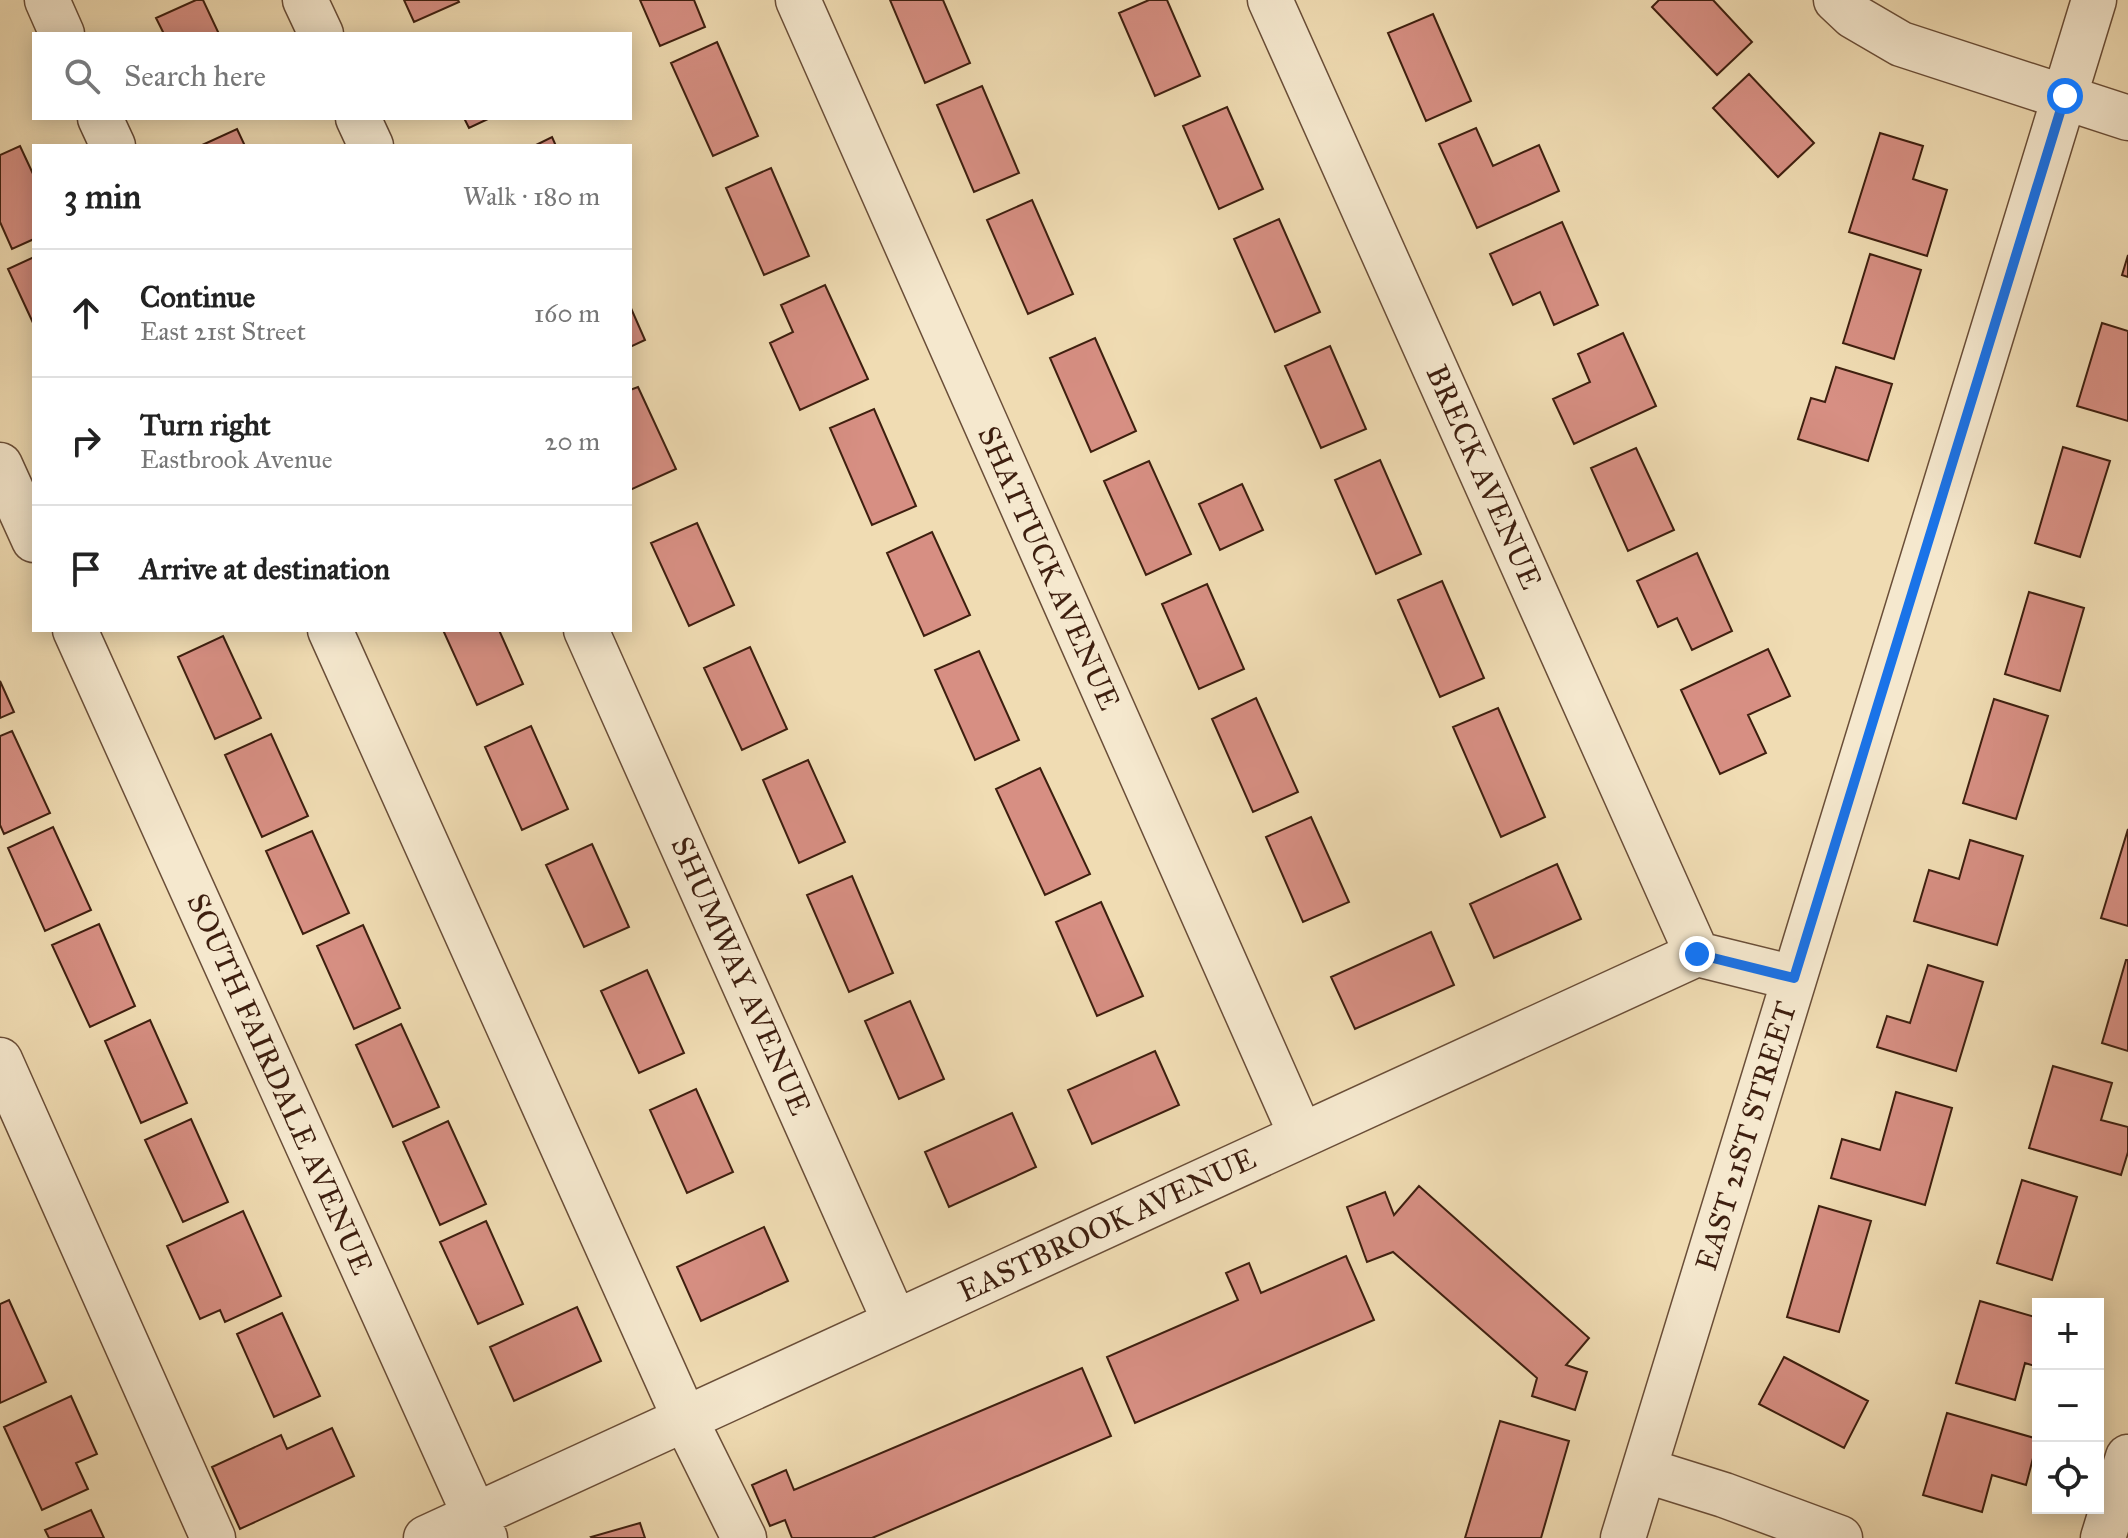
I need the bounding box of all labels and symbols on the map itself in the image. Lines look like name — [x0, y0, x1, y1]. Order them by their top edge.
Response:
route start — [2047, 78, 2083, 114]
street label: BRECK AVENUE — [1418, 359, 1550, 595]
street label: SHATTUCK AVENUE — [970, 421, 1128, 715]
street label: SHUMWAY AVENUE — [663, 831, 819, 1121]
street label: SOUTH FAIRDALE AVENUE — [180, 888, 380, 1280]
route end — [1679, 936, 1715, 972]
street label: EAST 21ST STREET — [1688, 997, 1804, 1275]
street label: EASTBROOK AVENUE — [953, 1140, 1261, 1310]

